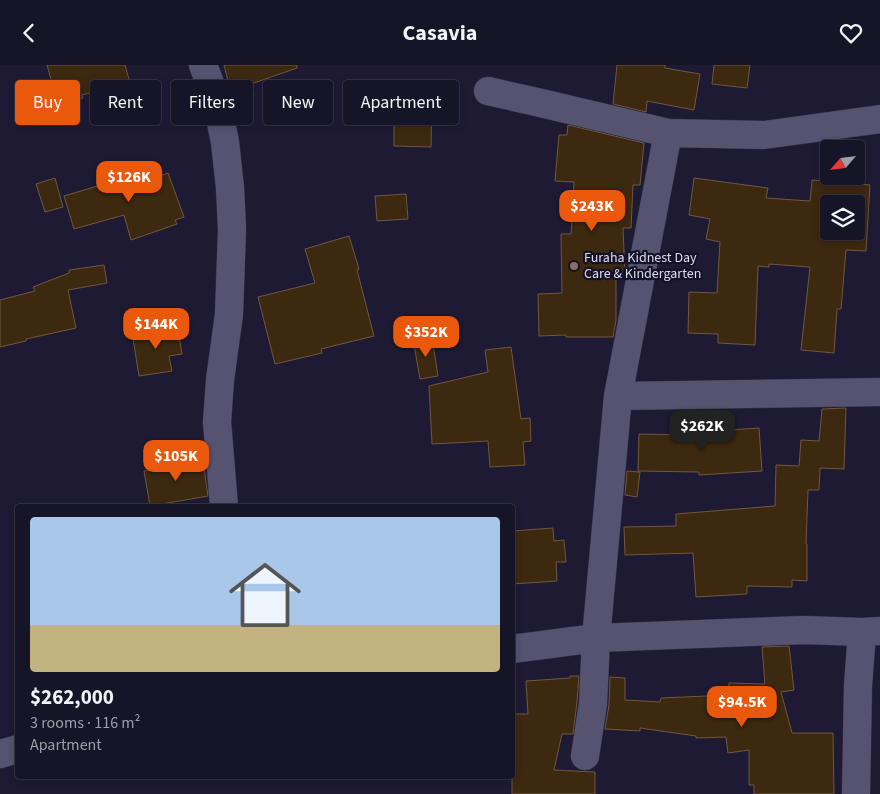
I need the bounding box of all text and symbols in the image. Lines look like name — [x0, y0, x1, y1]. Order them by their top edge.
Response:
text: Casavia — [403, 17, 477, 49]
icon: back — [15, 19, 43, 47]
icon: heart — [837, 19, 865, 47]
chip: Buy — [15, 80, 80, 125]
chip: Rent — [90, 80, 161, 125]
chip: Filters — [171, 80, 253, 125]
chip: New — [263, 80, 333, 125]
chip: Apartment — [343, 80, 459, 125]
north arrow — [820, 140, 865, 185]
map controls — [820, 140, 865, 240]
pin: $126K — [94, 161, 164, 203]
text: $126K — [107, 166, 151, 188]
pin: $243K — [557, 189, 627, 232]
text: $243K — [570, 195, 614, 217]
button: layers — [820, 195, 865, 240]
place label: Furaha Kidnest Day Care & Kindergarten — [584, 248, 701, 284]
marker: Furaha Kidnest Day Care & Kindergarten — [568, 260, 580, 272]
pin: $144K — [121, 307, 191, 350]
text: $144K — [134, 313, 178, 335]
pin: $352K — [391, 315, 461, 358]
text: $352K — [404, 321, 448, 343]
pin: $262K — [667, 409, 737, 452]
text: $262K — [680, 415, 724, 437]
pin: $105K — [141, 439, 211, 482]
text: $105K — [154, 445, 198, 467]
icon: home — [220, 550, 310, 640]
text: $262,000 — [30, 682, 114, 712]
pin: $94.5K — [701, 685, 783, 728]
text: $94.5K — [718, 691, 766, 713]
text: 3 rooms · 116 m² — [30, 712, 140, 734]
text: Apartment — [30, 734, 102, 756]

